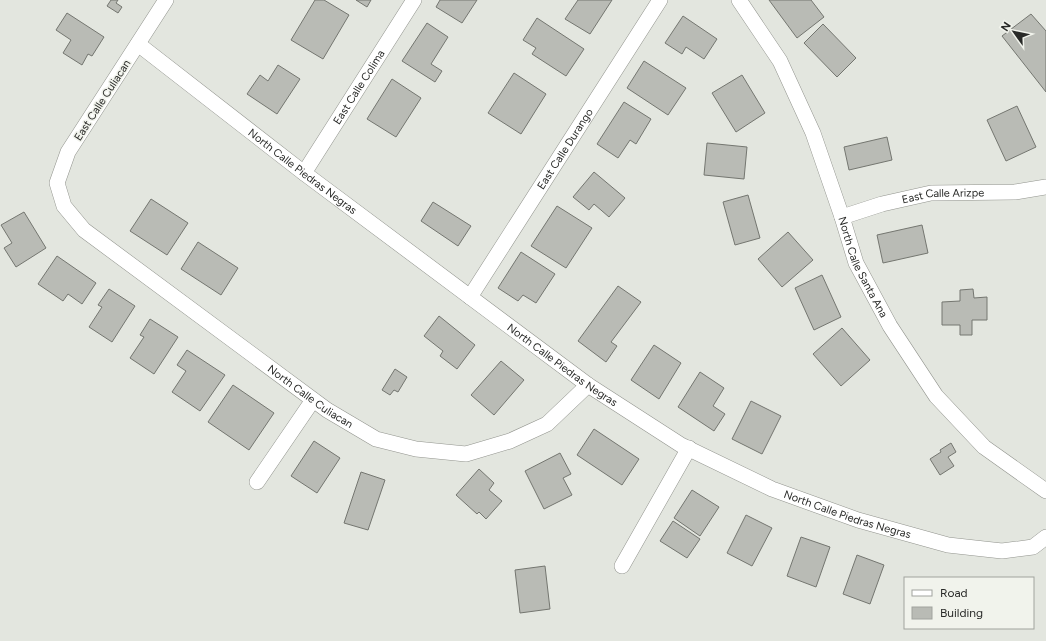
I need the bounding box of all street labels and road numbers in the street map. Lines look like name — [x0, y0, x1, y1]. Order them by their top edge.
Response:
street label: East Calle Colima — [331, 48, 388, 127]
street label: East Calle Culiacan — [71, 57, 133, 143]
street label: East Calle Durango — [535, 106, 596, 192]
street label: North Calle Piedras Negras — [245, 126, 359, 217]
street label: East Calle Arizpe — [901, 186, 984, 206]
street label: North Calle Santa Ana — [835, 215, 890, 320]
street label: North Calle Piedras Negras — [504, 321, 620, 409]
street label: North Calle Culiacan — [265, 362, 355, 431]
street label: North Calle Piedras Negras — [782, 488, 912, 541]

